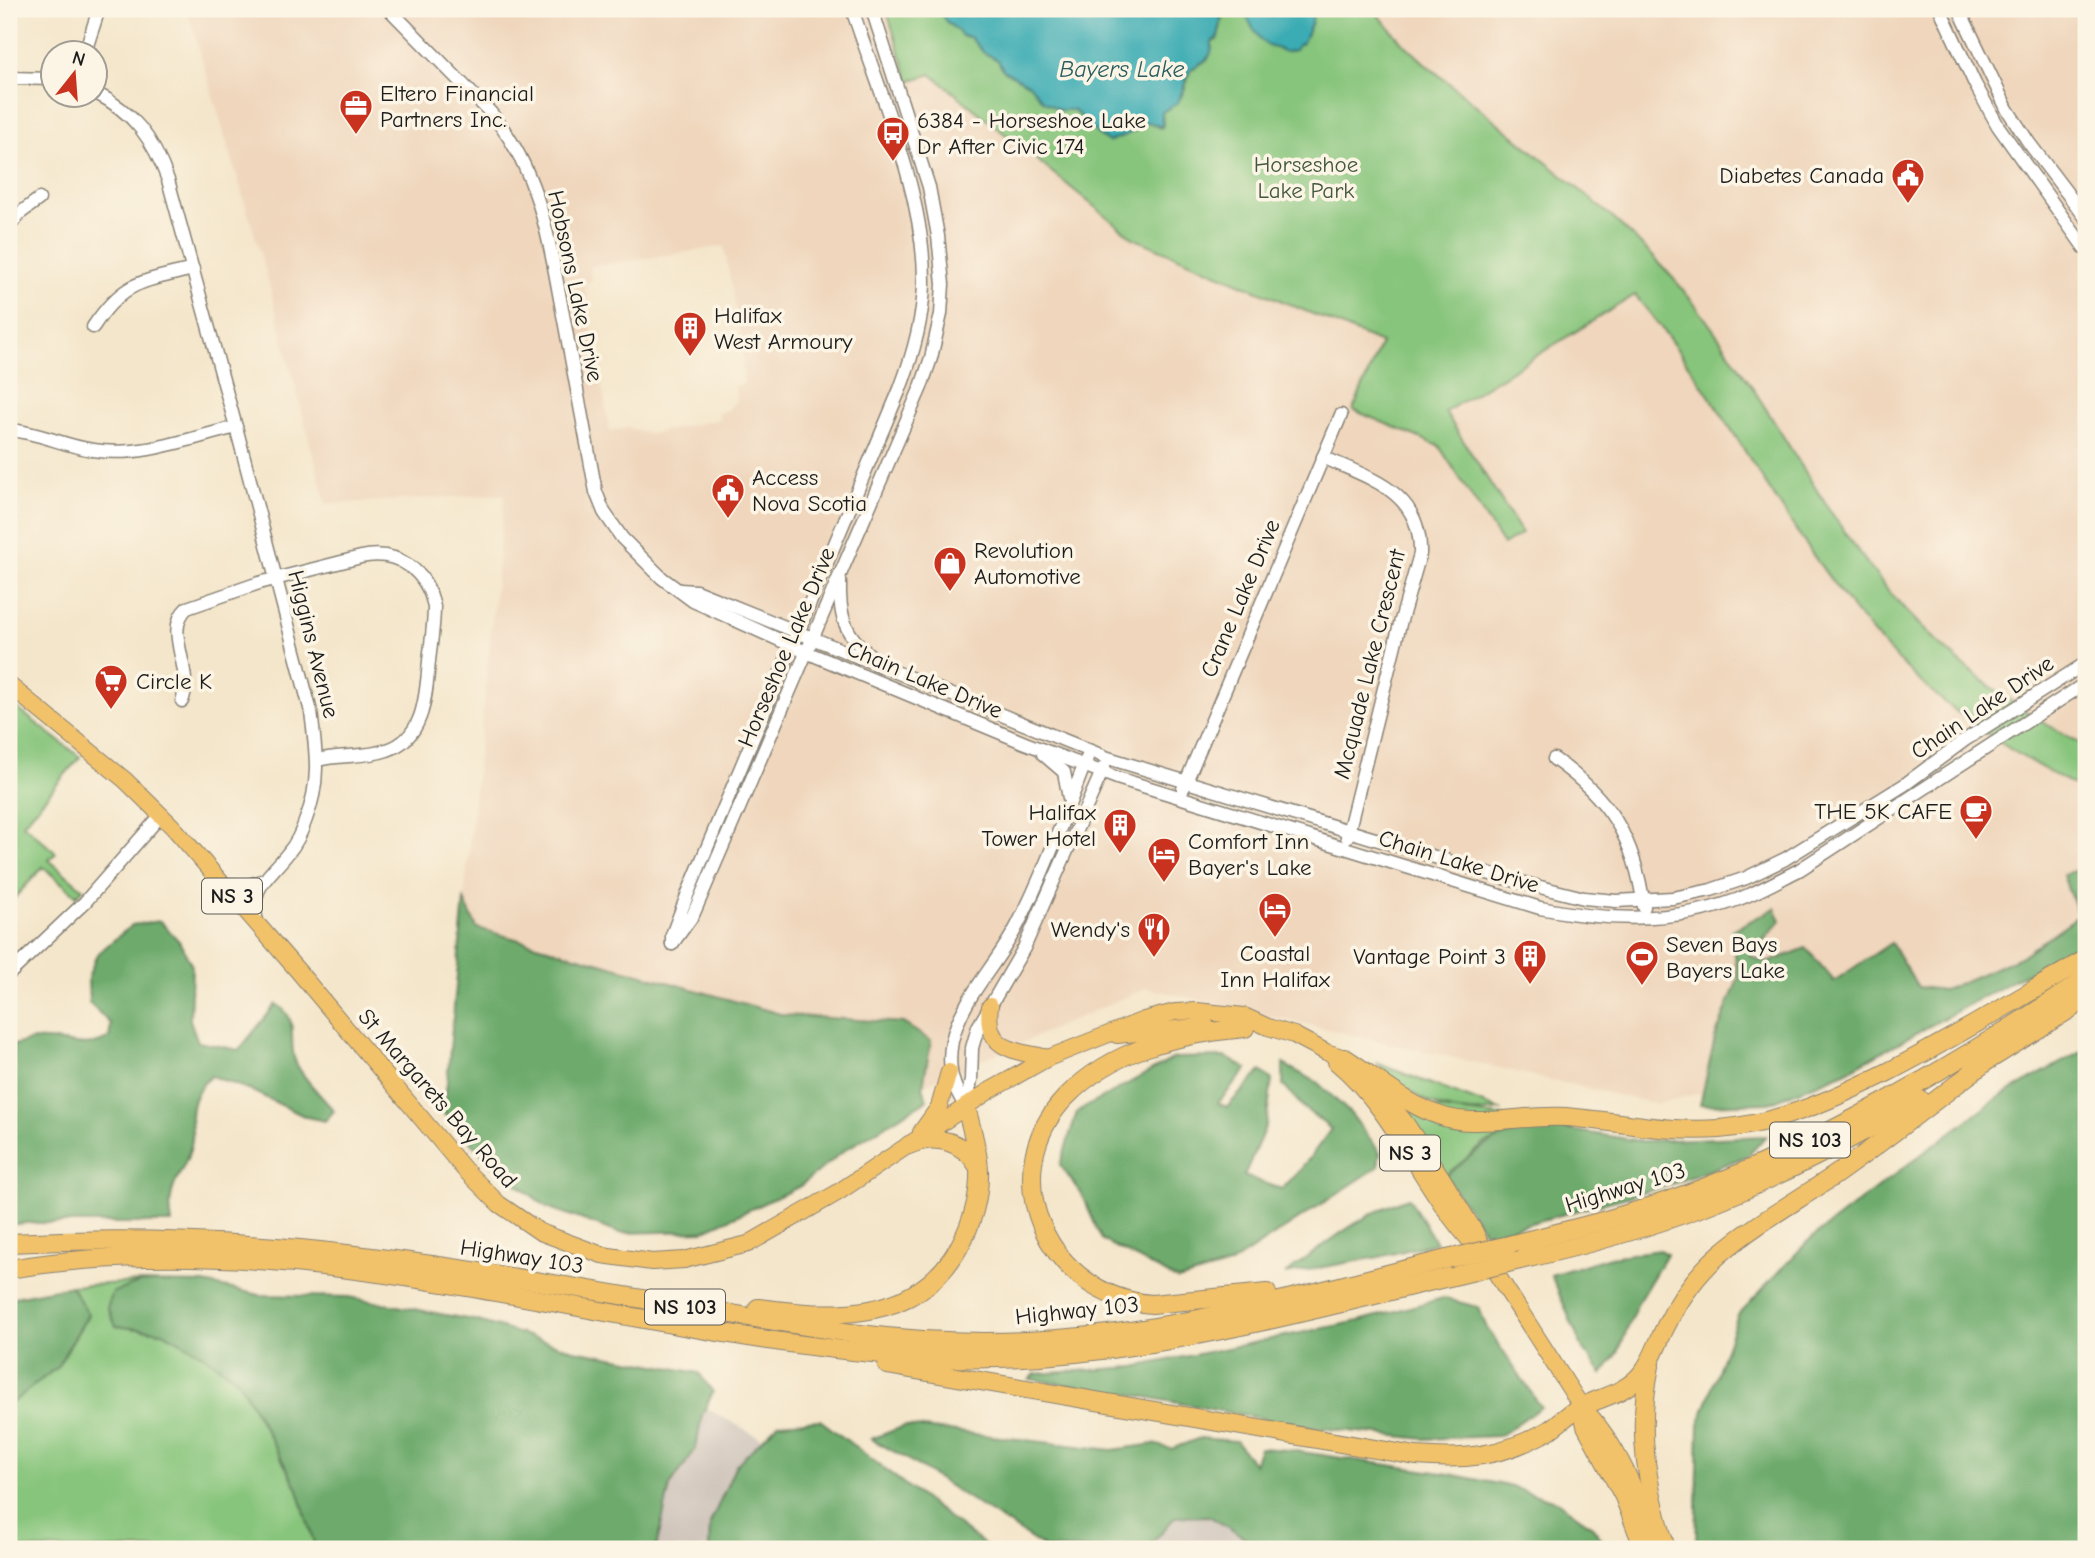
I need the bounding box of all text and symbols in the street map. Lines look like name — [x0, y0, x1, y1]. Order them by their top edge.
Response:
north arrow — [38, 38, 108, 108]
text: N — [70, 46, 88, 71]
water label: Bayers Lake — [1059, 55, 1185, 83]
place label: Eltero Financial Partners Inc. — [380, 80, 534, 133]
office icon: Eltero Financial Partners Inc. — [337, 87, 375, 136]
place label: 6384 - Horseshoe Lake Dr After Civic 174 — [917, 107, 1146, 160]
bus stop icon: 6384 - Horseshoe Lake Dr After Civic 174 — [874, 114, 912, 163]
park label: Horseshoe Lake Park — [1254, 151, 1358, 204]
public building icon: Diabetes Canada — [1889, 156, 1927, 205]
place label: Diabetes Canada — [1719, 162, 1884, 189]
street label: Hobsons Lake Drive — [542, 188, 609, 384]
place label: Halifax West Armoury — [714, 302, 853, 355]
building icon: Halifax West Armoury — [671, 309, 709, 358]
place label: Access Nova Scotia — [752, 464, 867, 517]
public building icon: Access Nova Scotia — [709, 471, 747, 520]
street label: Crane Lake Drive — [1195, 515, 1286, 681]
place label: Revolution Automotive — [974, 537, 1081, 590]
street label: Horseshoe Lake Drive — [732, 543, 841, 751]
shop icon: Revolution Automotive — [931, 544, 969, 593]
street label: Mcquade Lake Crescent — [1328, 545, 1411, 782]
street label: Higgins Avenue — [282, 567, 345, 721]
street label: Chain Lake Drive — [843, 635, 1007, 724]
street label: Chain Lake Drive — [1906, 650, 2059, 765]
supermarket icon: Circle K — [92, 662, 130, 711]
place label: Circle K — [136, 668, 212, 695]
cafe icon: THE 5K CAFE — [1957, 792, 1995, 841]
place label: THE 5K CAFE — [1814, 798, 1952, 825]
place label: Halifax Tower Hotel — [981, 799, 1096, 852]
building icon: Halifax Tower Hotel — [1101, 806, 1139, 855]
street label: Chain Lake Drive — [1375, 824, 1542, 899]
place label: Comfort Inn Bayer's Lake — [1188, 828, 1312, 881]
hotel icon: Comfort Inn Bayer's Lake — [1145, 835, 1183, 884]
road number: NS 3 — [202, 878, 262, 914]
hotel icon: Coastal Inn Halifax — [1256, 890, 1294, 939]
restaurant icon: Wendy's — [1135, 910, 1173, 959]
place label: Wendy's — [1051, 916, 1130, 943]
place label: Seven Bays Bayers Lake — [1666, 931, 1785, 984]
building icon: Vantage Point 3 — [1511, 937, 1549, 986]
sports icon: Seven Bays Bayers Lake — [1623, 938, 1661, 987]
place label: Coastal Inn Halifax — [1220, 940, 1330, 993]
place label: Vantage Point 3 — [1353, 943, 1506, 970]
street label: St Margarets Bay Road — [353, 1003, 523, 1193]
road number: NS 103 — [1770, 1122, 1850, 1158]
road number: NS 3 — [1380, 1136, 1440, 1170]
street label: Highway 103 — [1562, 1156, 1689, 1219]
street label: Highway 103 — [458, 1233, 585, 1280]
road number: NS 103 — [645, 1290, 725, 1324]
street label: Highway 103 — [1014, 1291, 1140, 1330]

